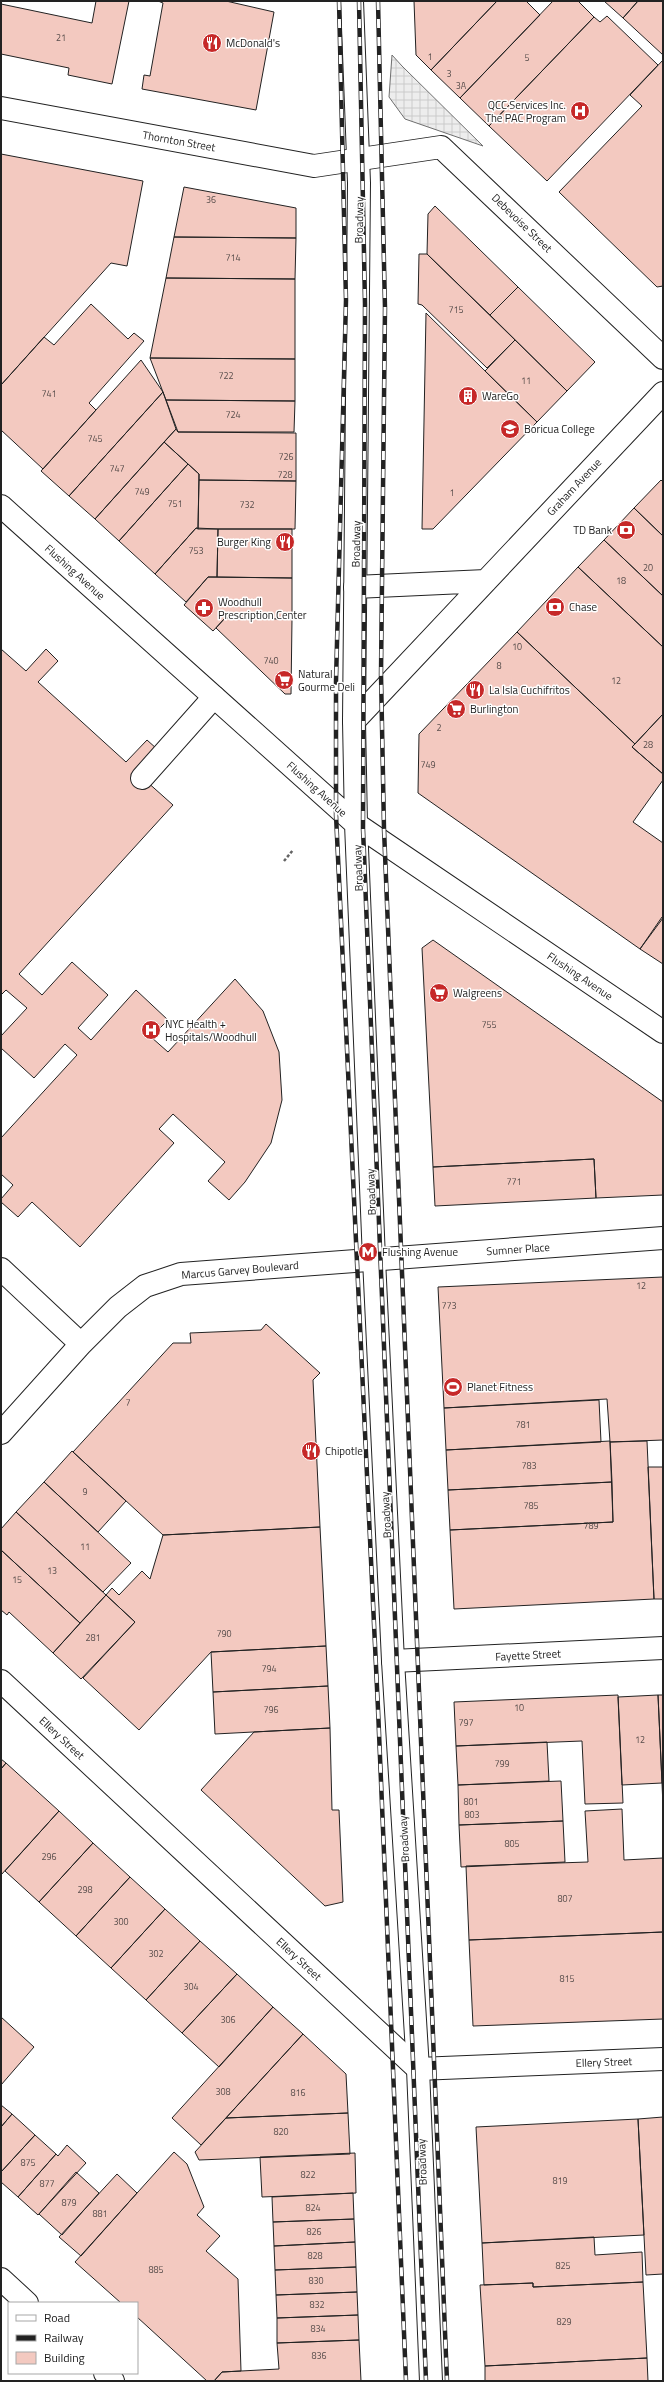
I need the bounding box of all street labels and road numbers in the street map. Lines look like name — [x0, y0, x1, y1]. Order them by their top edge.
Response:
street label: Thornton Street — [141, 127, 217, 155]
street label: Debevoise Street — [488, 190, 556, 256]
street label: Broadway — [351, 196, 367, 243]
street label: Graham Avenue — [543, 454, 605, 519]
street label: Broadway — [348, 520, 364, 567]
street label: Flushing Avenue — [41, 541, 109, 604]
street label: Flushing Avenue — [283, 758, 351, 821]
street label: Broadway — [349, 844, 367, 892]
street label: Flushing Avenue — [544, 948, 616, 1004]
street label: Broadway — [362, 1168, 380, 1216]
street label: Sumner Place — [486, 1239, 551, 1259]
street label: Marcus Garvey Boulevard — [181, 1257, 300, 1283]
street label: Broadway — [377, 1491, 395, 1539]
street label: Fayette Street — [495, 1645, 561, 1665]
street label: Ellery Street — [36, 1713, 88, 1763]
street label: Broadway — [395, 1815, 413, 1863]
street label: Ellery Street — [273, 1934, 325, 1984]
street label: Ellery Street — [575, 2053, 633, 2071]
street label: Broadway — [413, 2138, 431, 2186]

